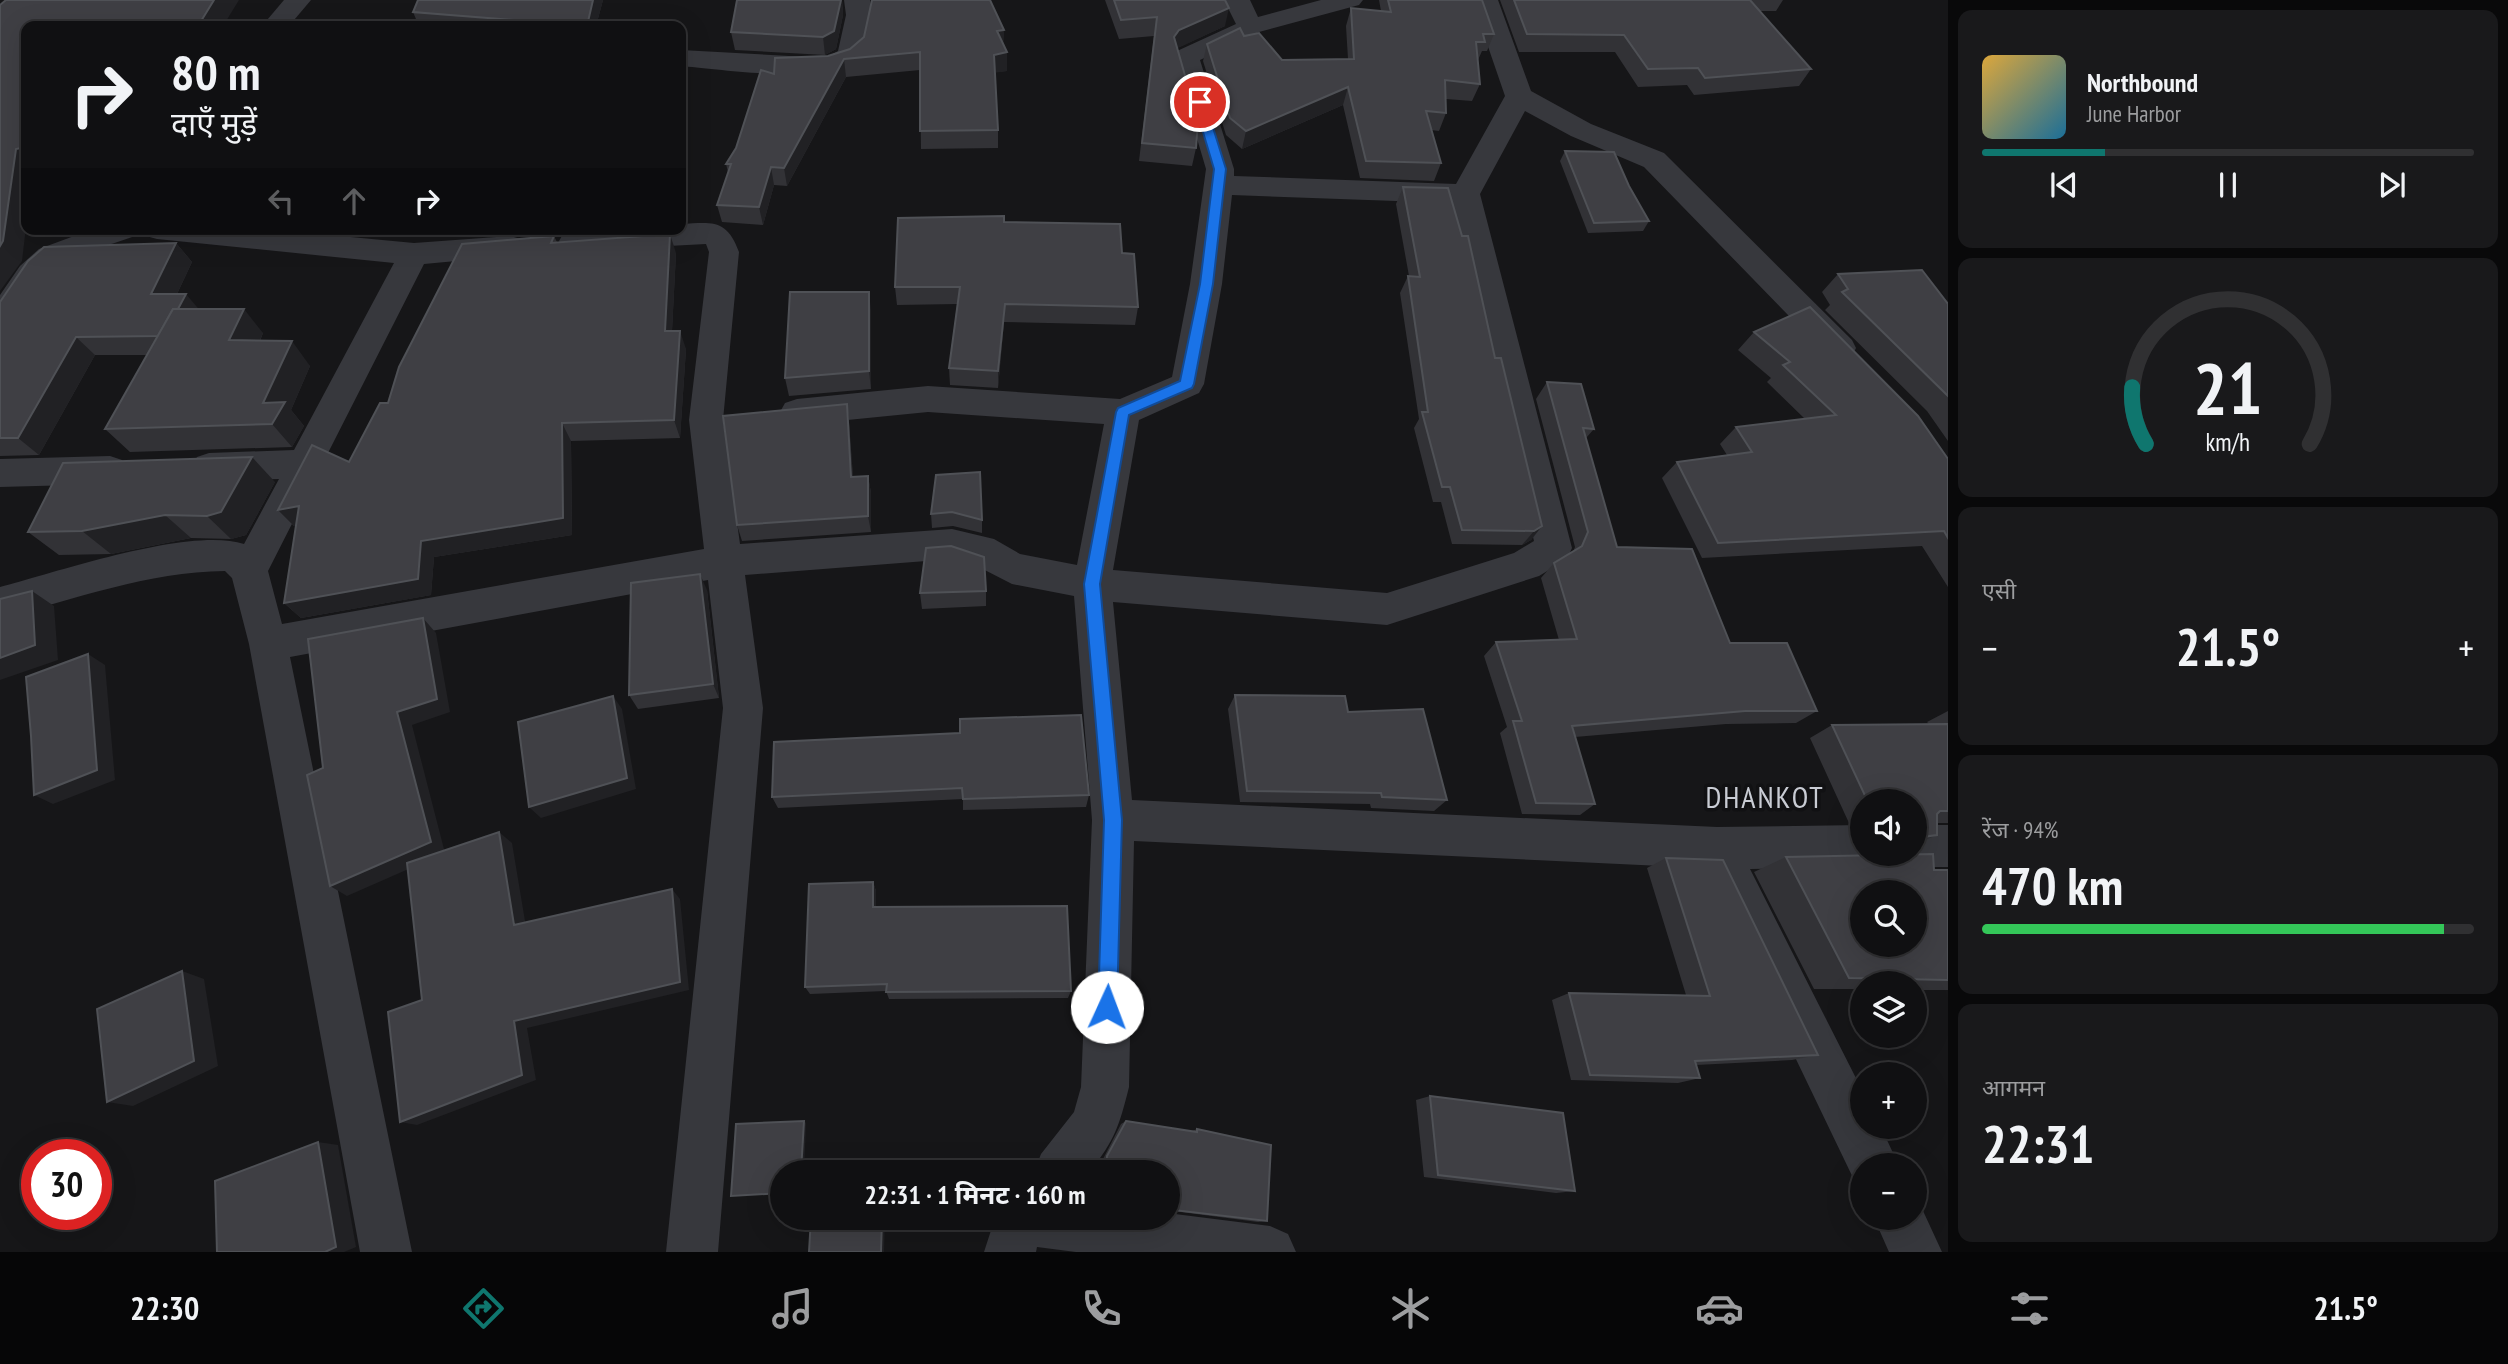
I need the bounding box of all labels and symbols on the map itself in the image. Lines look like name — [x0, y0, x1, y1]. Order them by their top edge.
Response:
pin — [1170, 72, 1230, 132]
district label: DHANKOT — [1705, 777, 1825, 816]
position arrow — [1070, 970, 1144, 1044]
speed limit sign: 30 — [21, 1139, 112, 1230]

